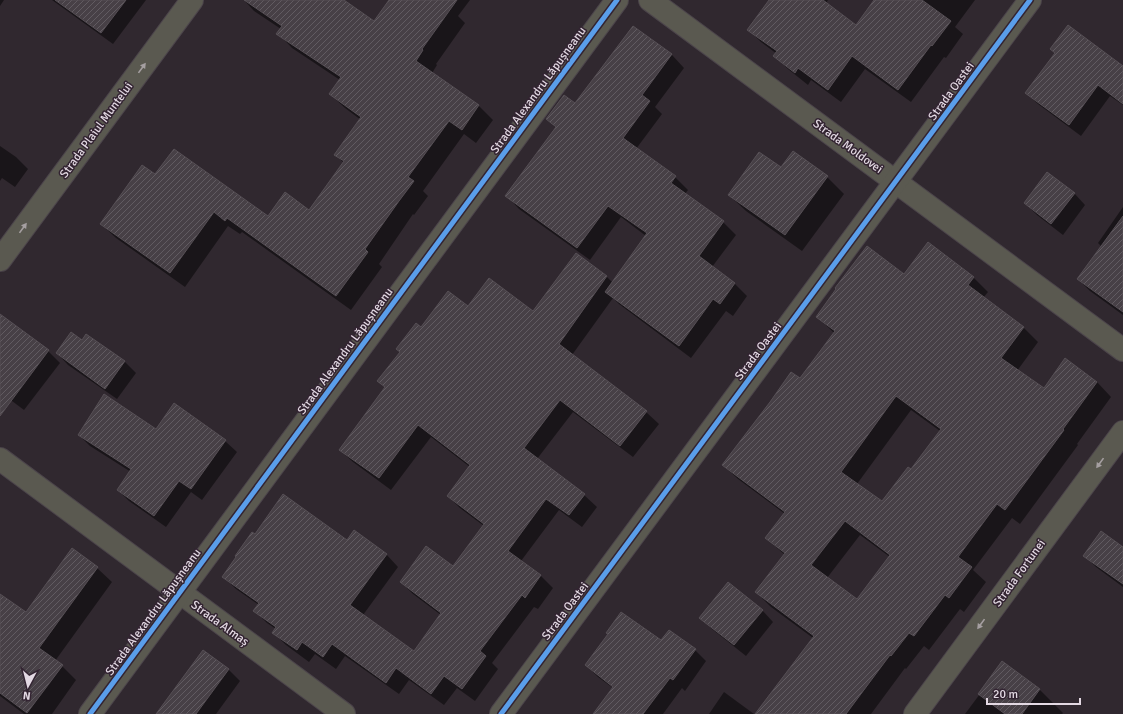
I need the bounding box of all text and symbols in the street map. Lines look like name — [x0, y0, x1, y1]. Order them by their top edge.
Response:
street label: Strada Alexandru Lăpușneanu — [487, 24, 589, 157]
street label: Strada Oastei — [925, 59, 978, 124]
one-way arrow — [138, 62, 146, 73]
street label: Strada Plaiul Muntelui — [57, 79, 136, 181]
street label: Strada Moldovei — [810, 116, 886, 177]
one-way arrow — [19, 223, 27, 234]
street label: Strada Alexandru Lăpușneanu — [294, 285, 396, 418]
street label: Strada Oastei — [732, 319, 785, 383]
one-way arrow — [1096, 458, 1104, 469]
street label: Strada Fortunei — [990, 537, 1049, 610]
street label: Strada Alexandru Lăpușneanu — [102, 546, 204, 679]
street label: Strada Oastei — [539, 579, 592, 643]
street label: Strada Almaș — [188, 597, 252, 649]
one-way arrow — [977, 619, 986, 630]
north arrow — [8, 666, 48, 706]
scale bar — [987, 680, 1080, 706]
text: 20 m — [993, 687, 1018, 702]
text: N — [22, 689, 31, 702]

